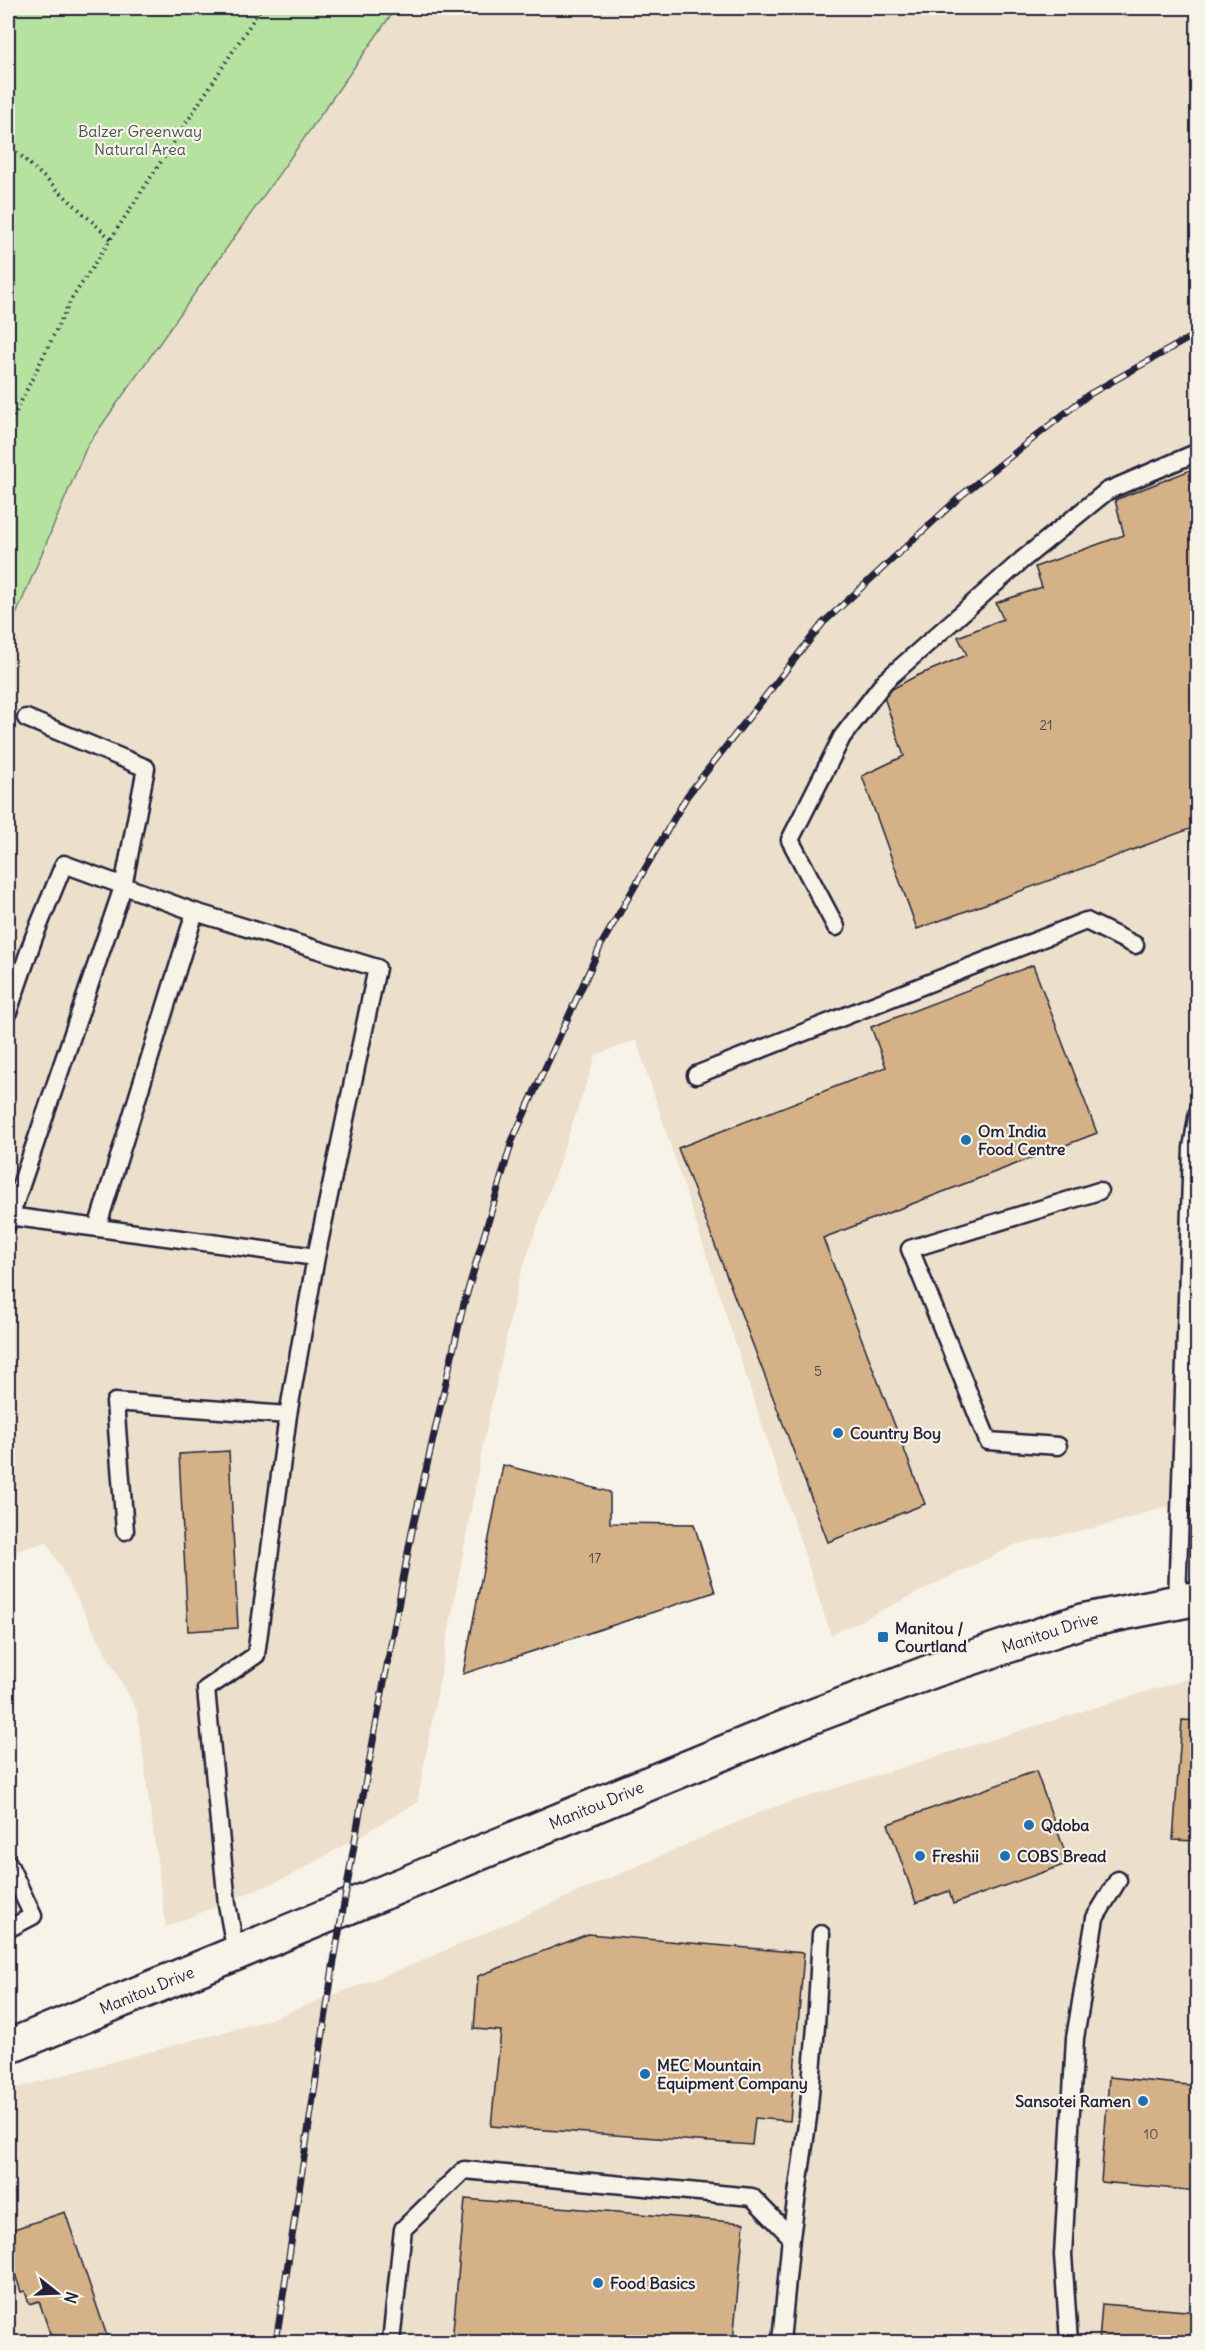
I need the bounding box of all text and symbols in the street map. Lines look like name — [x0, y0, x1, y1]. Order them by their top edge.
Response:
park label: Balzer Greenway Natural Area — [78, 121, 202, 159]
house number: 21 — [1039, 716, 1053, 734]
place label: Om India Food Centre — [978, 1121, 1066, 1159]
marker: Om India Food Centre — [959, 1133, 973, 1147]
house number: 5 — [814, 1362, 822, 1380]
place label: Country Boy — [850, 1423, 941, 1444]
marker: Country Boy — [831, 1426, 845, 1440]
house number: 17 — [589, 1549, 601, 1567]
street label: Manitou Drive — [999, 1608, 1100, 1657]
place label: Manitou / Courtland — [895, 1618, 968, 1656]
marker: Manitou / Courtland — [876, 1630, 890, 1644]
street label: Manitou Drive — [546, 1777, 646, 1833]
place label: Qdoba — [1041, 1815, 1089, 1835]
marker: Qdoba — [1022, 1818, 1036, 1832]
place label: Freshii — [932, 1846, 979, 1866]
place label: COBS Bread — [1017, 1846, 1107, 1866]
marker: Freshii — [913, 1849, 927, 1863]
marker: COBS Bread — [998, 1849, 1012, 1863]
street label: Manitou Drive — [97, 1962, 197, 2018]
place label: MEC Mountain Equipment Company — [657, 2055, 808, 2094]
marker: MEC Mountain Equipment Company — [638, 2067, 652, 2081]
place label: Sansotei Ramen — [1015, 2091, 1131, 2111]
marker: Sansotei Ramen — [1136, 2094, 1150, 2108]
house number: 10 — [1144, 2125, 1158, 2143]
north arrow — [27, 2263, 87, 2323]
place label: Food Basics — [610, 2273, 695, 2293]
marker: Food Basics — [591, 2276, 605, 2290]
text: N — [60, 2289, 82, 2306]

